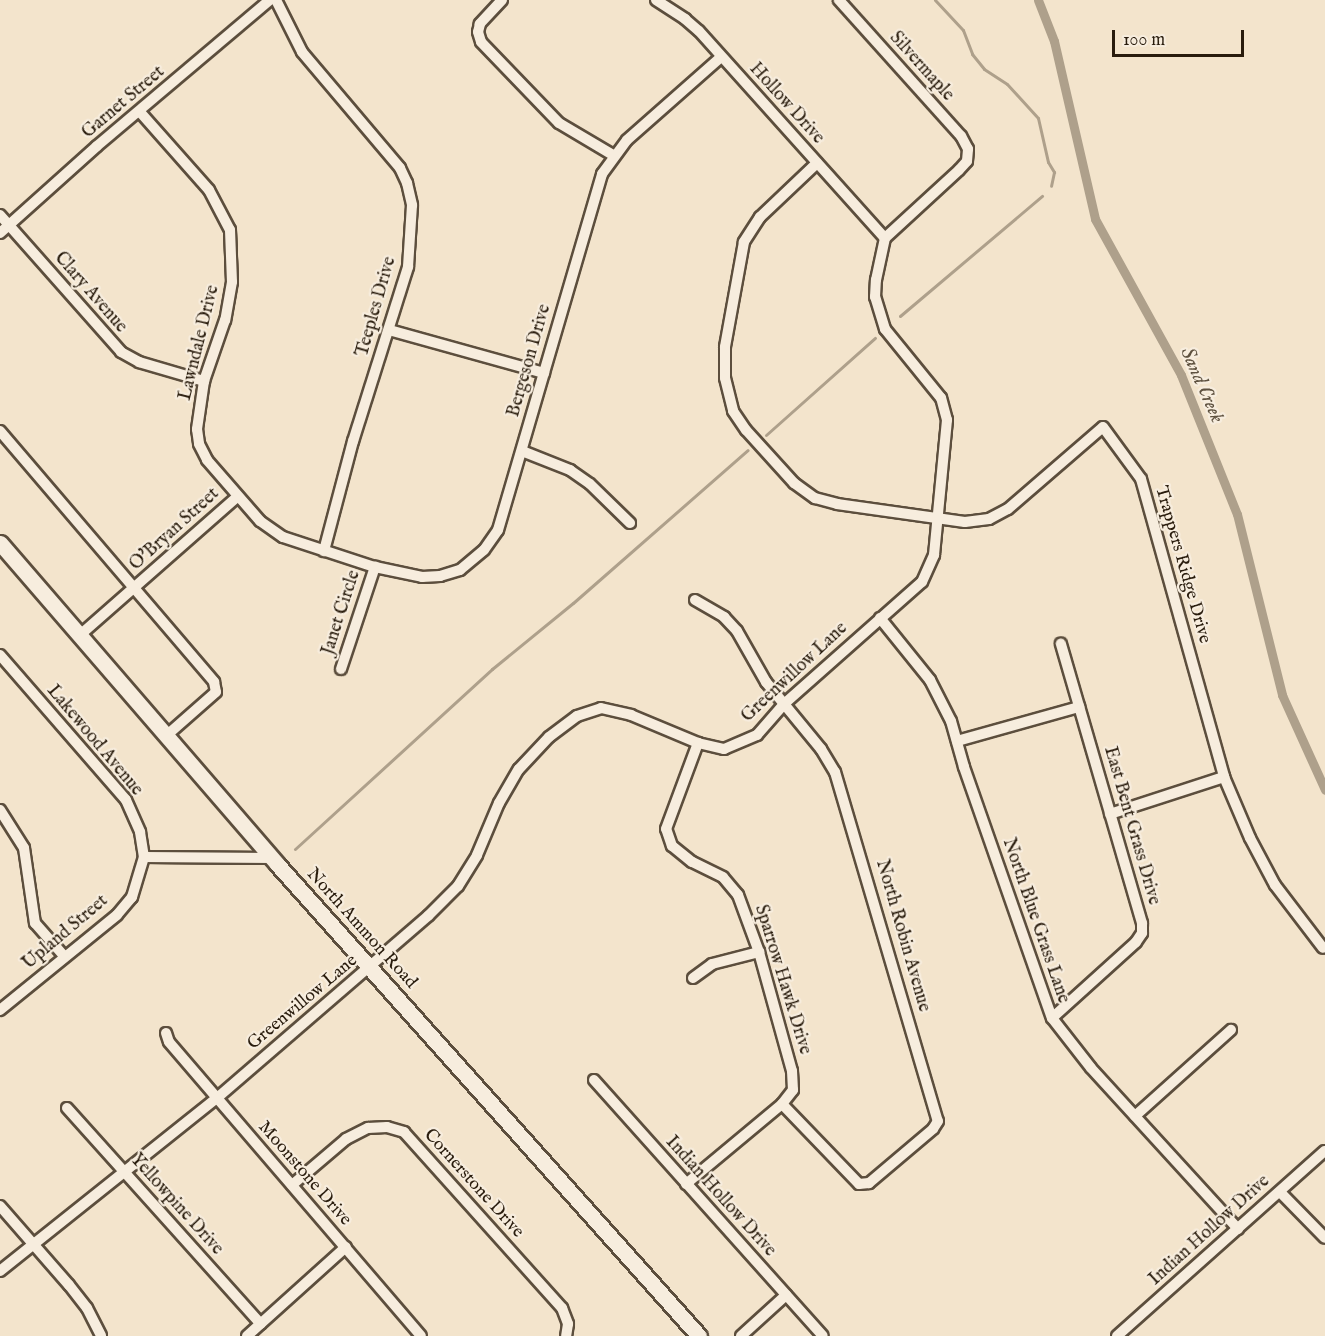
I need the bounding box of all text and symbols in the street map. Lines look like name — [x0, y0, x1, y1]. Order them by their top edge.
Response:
scale bar — [1115, 18, 1247, 56]
street label: Silvermaple — [884, 28, 958, 106]
text: 100 m — [1123, 29, 1165, 52]
street label: Hollow Drive — [744, 59, 828, 149]
street label: Garnet Street — [78, 62, 170, 144]
street label: Clary Avenue — [49, 248, 131, 338]
street label: Teeples Drive — [352, 255, 402, 359]
street label: Lawndale Drive — [175, 283, 225, 403]
street label: Bergeson Drive — [504, 302, 556, 420]
water label: Sand Creek — [1175, 344, 1229, 426]
street label: O'Bryan Street — [126, 484, 224, 576]
street label: Trappers Ridge Drive — [1149, 484, 1215, 646]
street label: Janet Circle — [318, 568, 366, 658]
street label: Greenwillow Lane — [738, 618, 852, 728]
street label: Lakewood Avenue — [41, 681, 147, 801]
street label: East Bent Grass Drive — [1098, 744, 1164, 908]
street label: North Blue Grass Lane — [997, 836, 1073, 1006]
street label: North Robin Avenue — [870, 857, 934, 1015]
street label: North Ammon Road — [301, 864, 421, 994]
street label: Upland Street — [19, 891, 113, 975]
street label: Sparrow Hawk Drive — [749, 903, 815, 1057]
street label: Greenwillow Lane — [244, 951, 362, 1055]
street label: Moonstone Drive — [253, 1117, 355, 1231]
street label: Cornerstone Drive — [418, 1125, 528, 1243]
street label: Indian Hollow Drive — [660, 1132, 780, 1262]
street label: Yellowpine Drive — [125, 1150, 227, 1260]
street label: Indian Hollow Drive — [1145, 1171, 1275, 1291]

